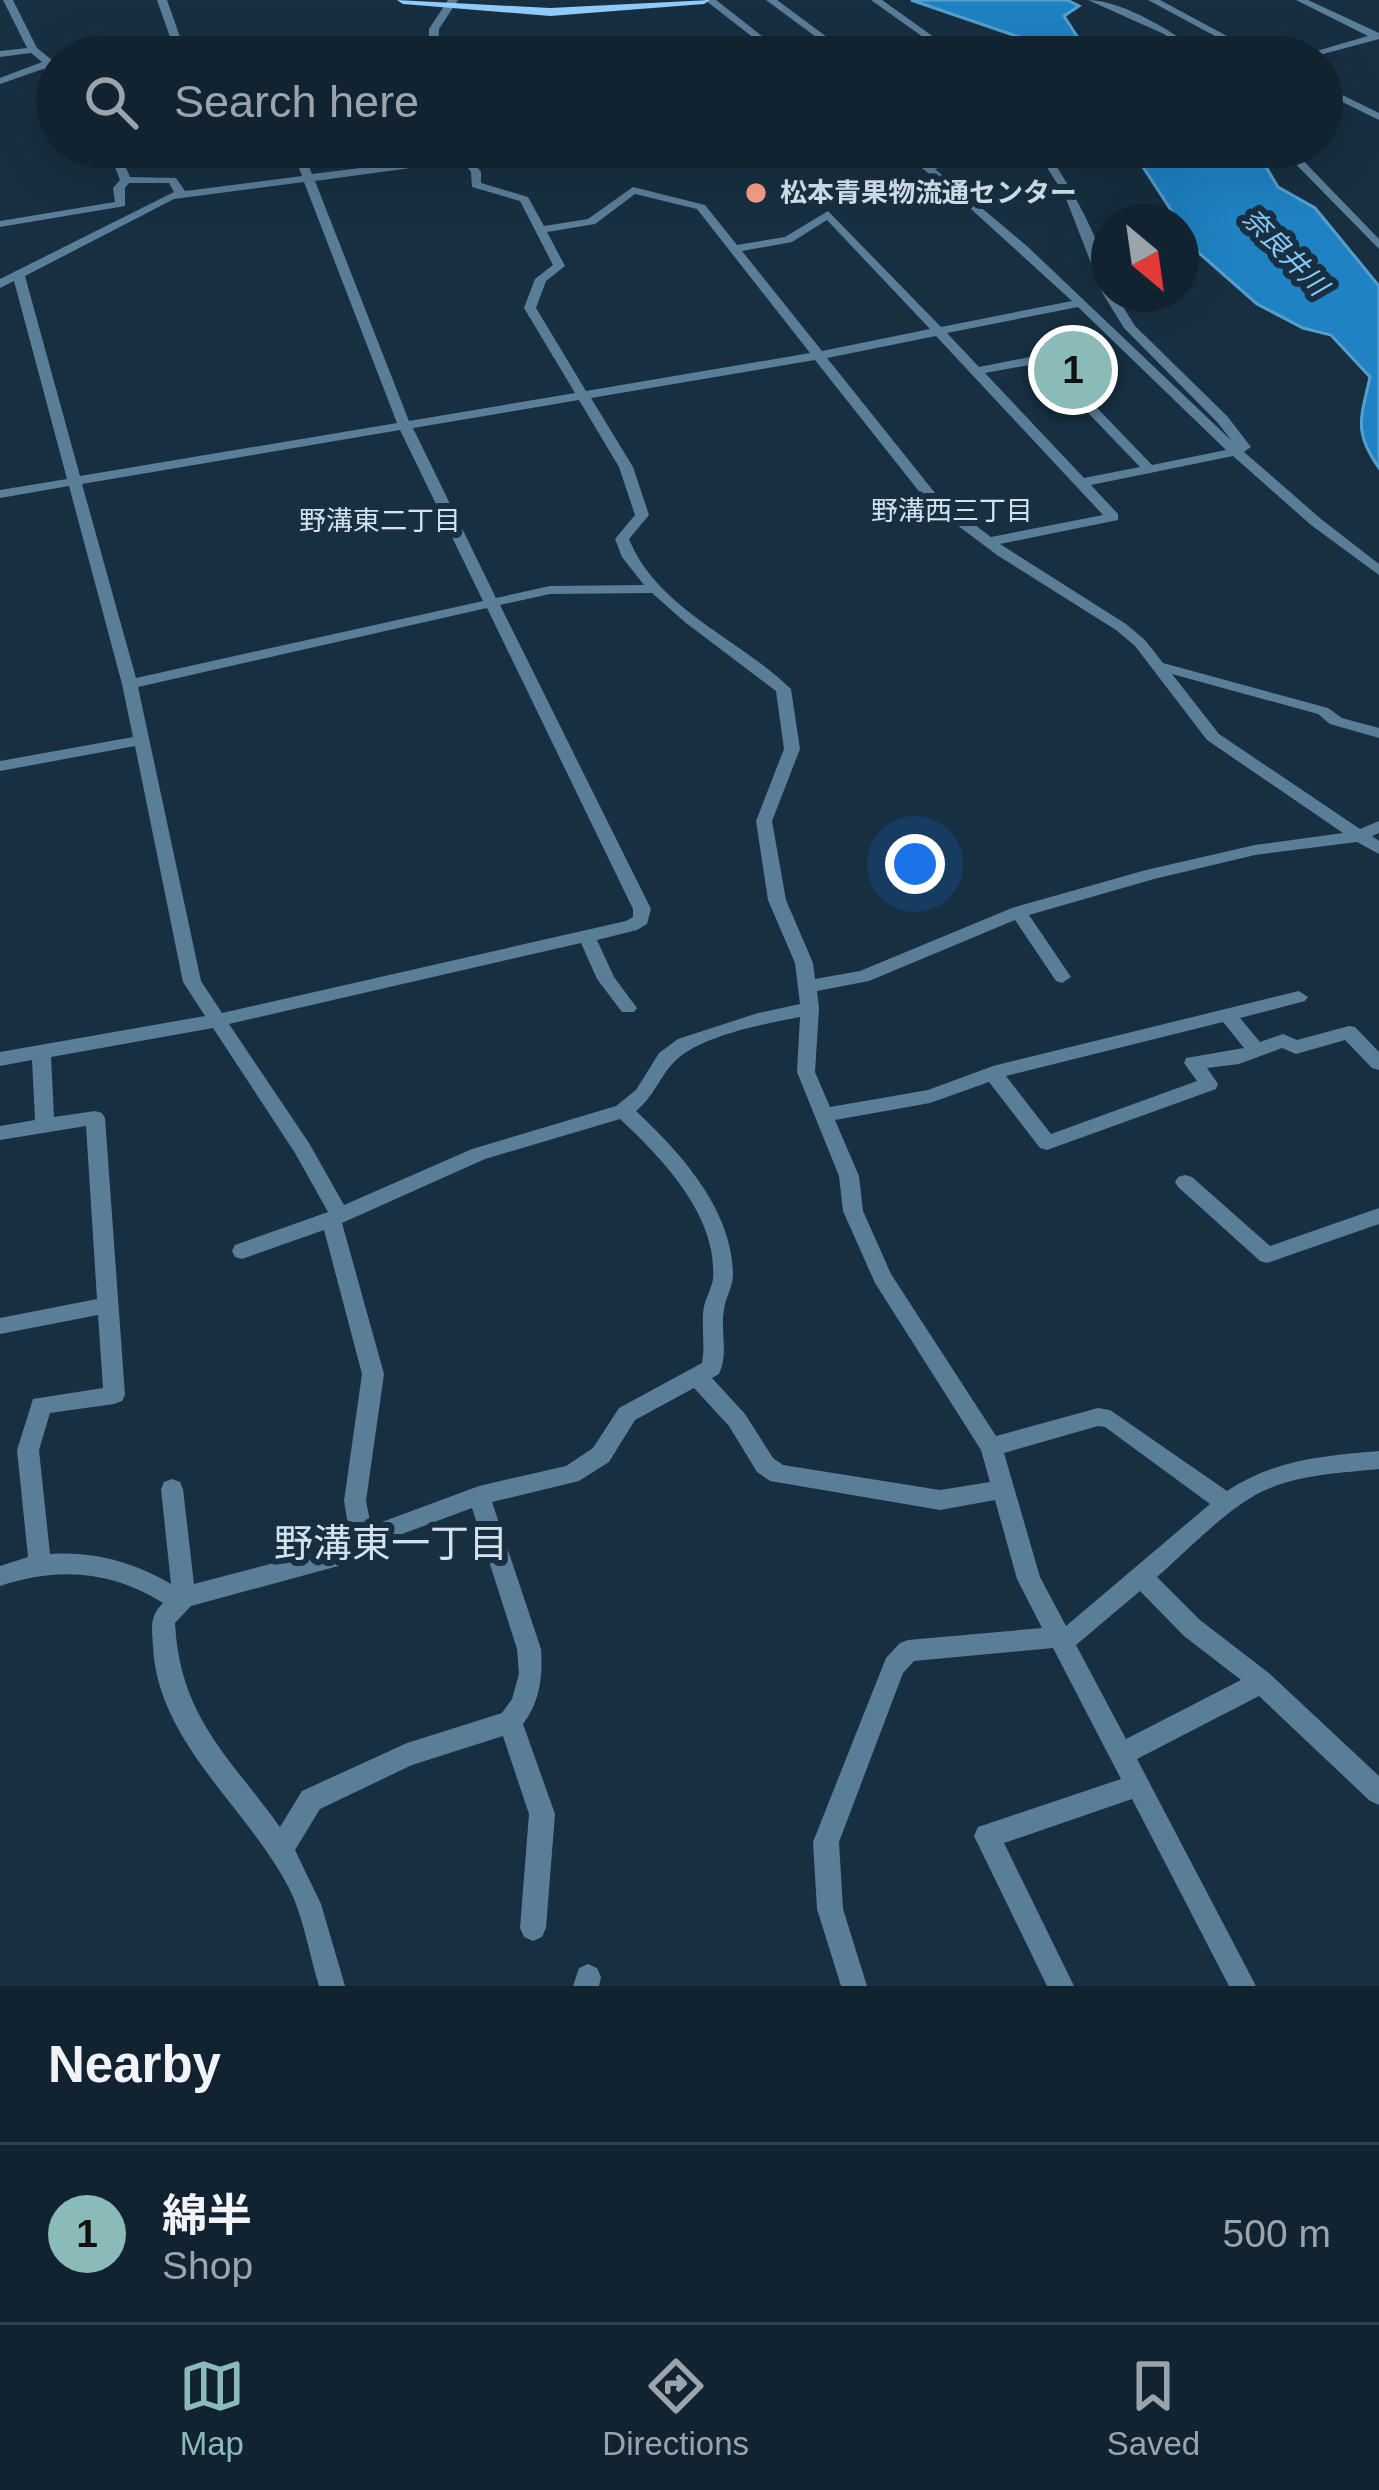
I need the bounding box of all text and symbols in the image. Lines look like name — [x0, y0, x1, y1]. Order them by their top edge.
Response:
search box — [36, 36, 1343, 168]
icon: search — [78, 69, 144, 135]
text: Search here — [174, 76, 419, 127]
place label: 松本青果物流通センター — [780, 178, 1077, 208]
marker: 松本青果物流通センター — [743, 180, 769, 206]
water label: 奈良井川 — [1237, 203, 1335, 303]
north arrow — [1091, 204, 1199, 312]
pin: 1 — [1034, 325, 1112, 415]
district label: 野溝西三丁目 — [871, 496, 1033, 526]
district label: 野溝東二丁目 — [299, 506, 461, 536]
your location — [885, 834, 945, 894]
district label: 野溝東一丁目 — [274, 1522, 508, 1565]
text: Nearby — [48, 2036, 221, 2093]
text: 綿半 — [162, 2190, 252, 2241]
text: 1 — [76, 2212, 98, 2255]
text: 500 m — [1223, 2212, 1331, 2255]
text: Shop — [162, 2244, 253, 2287]
tab: Map — [179, 2353, 245, 2463]
tab: Directions — [602, 2353, 749, 2463]
tab: Saved — [1107, 2353, 1200, 2463]

